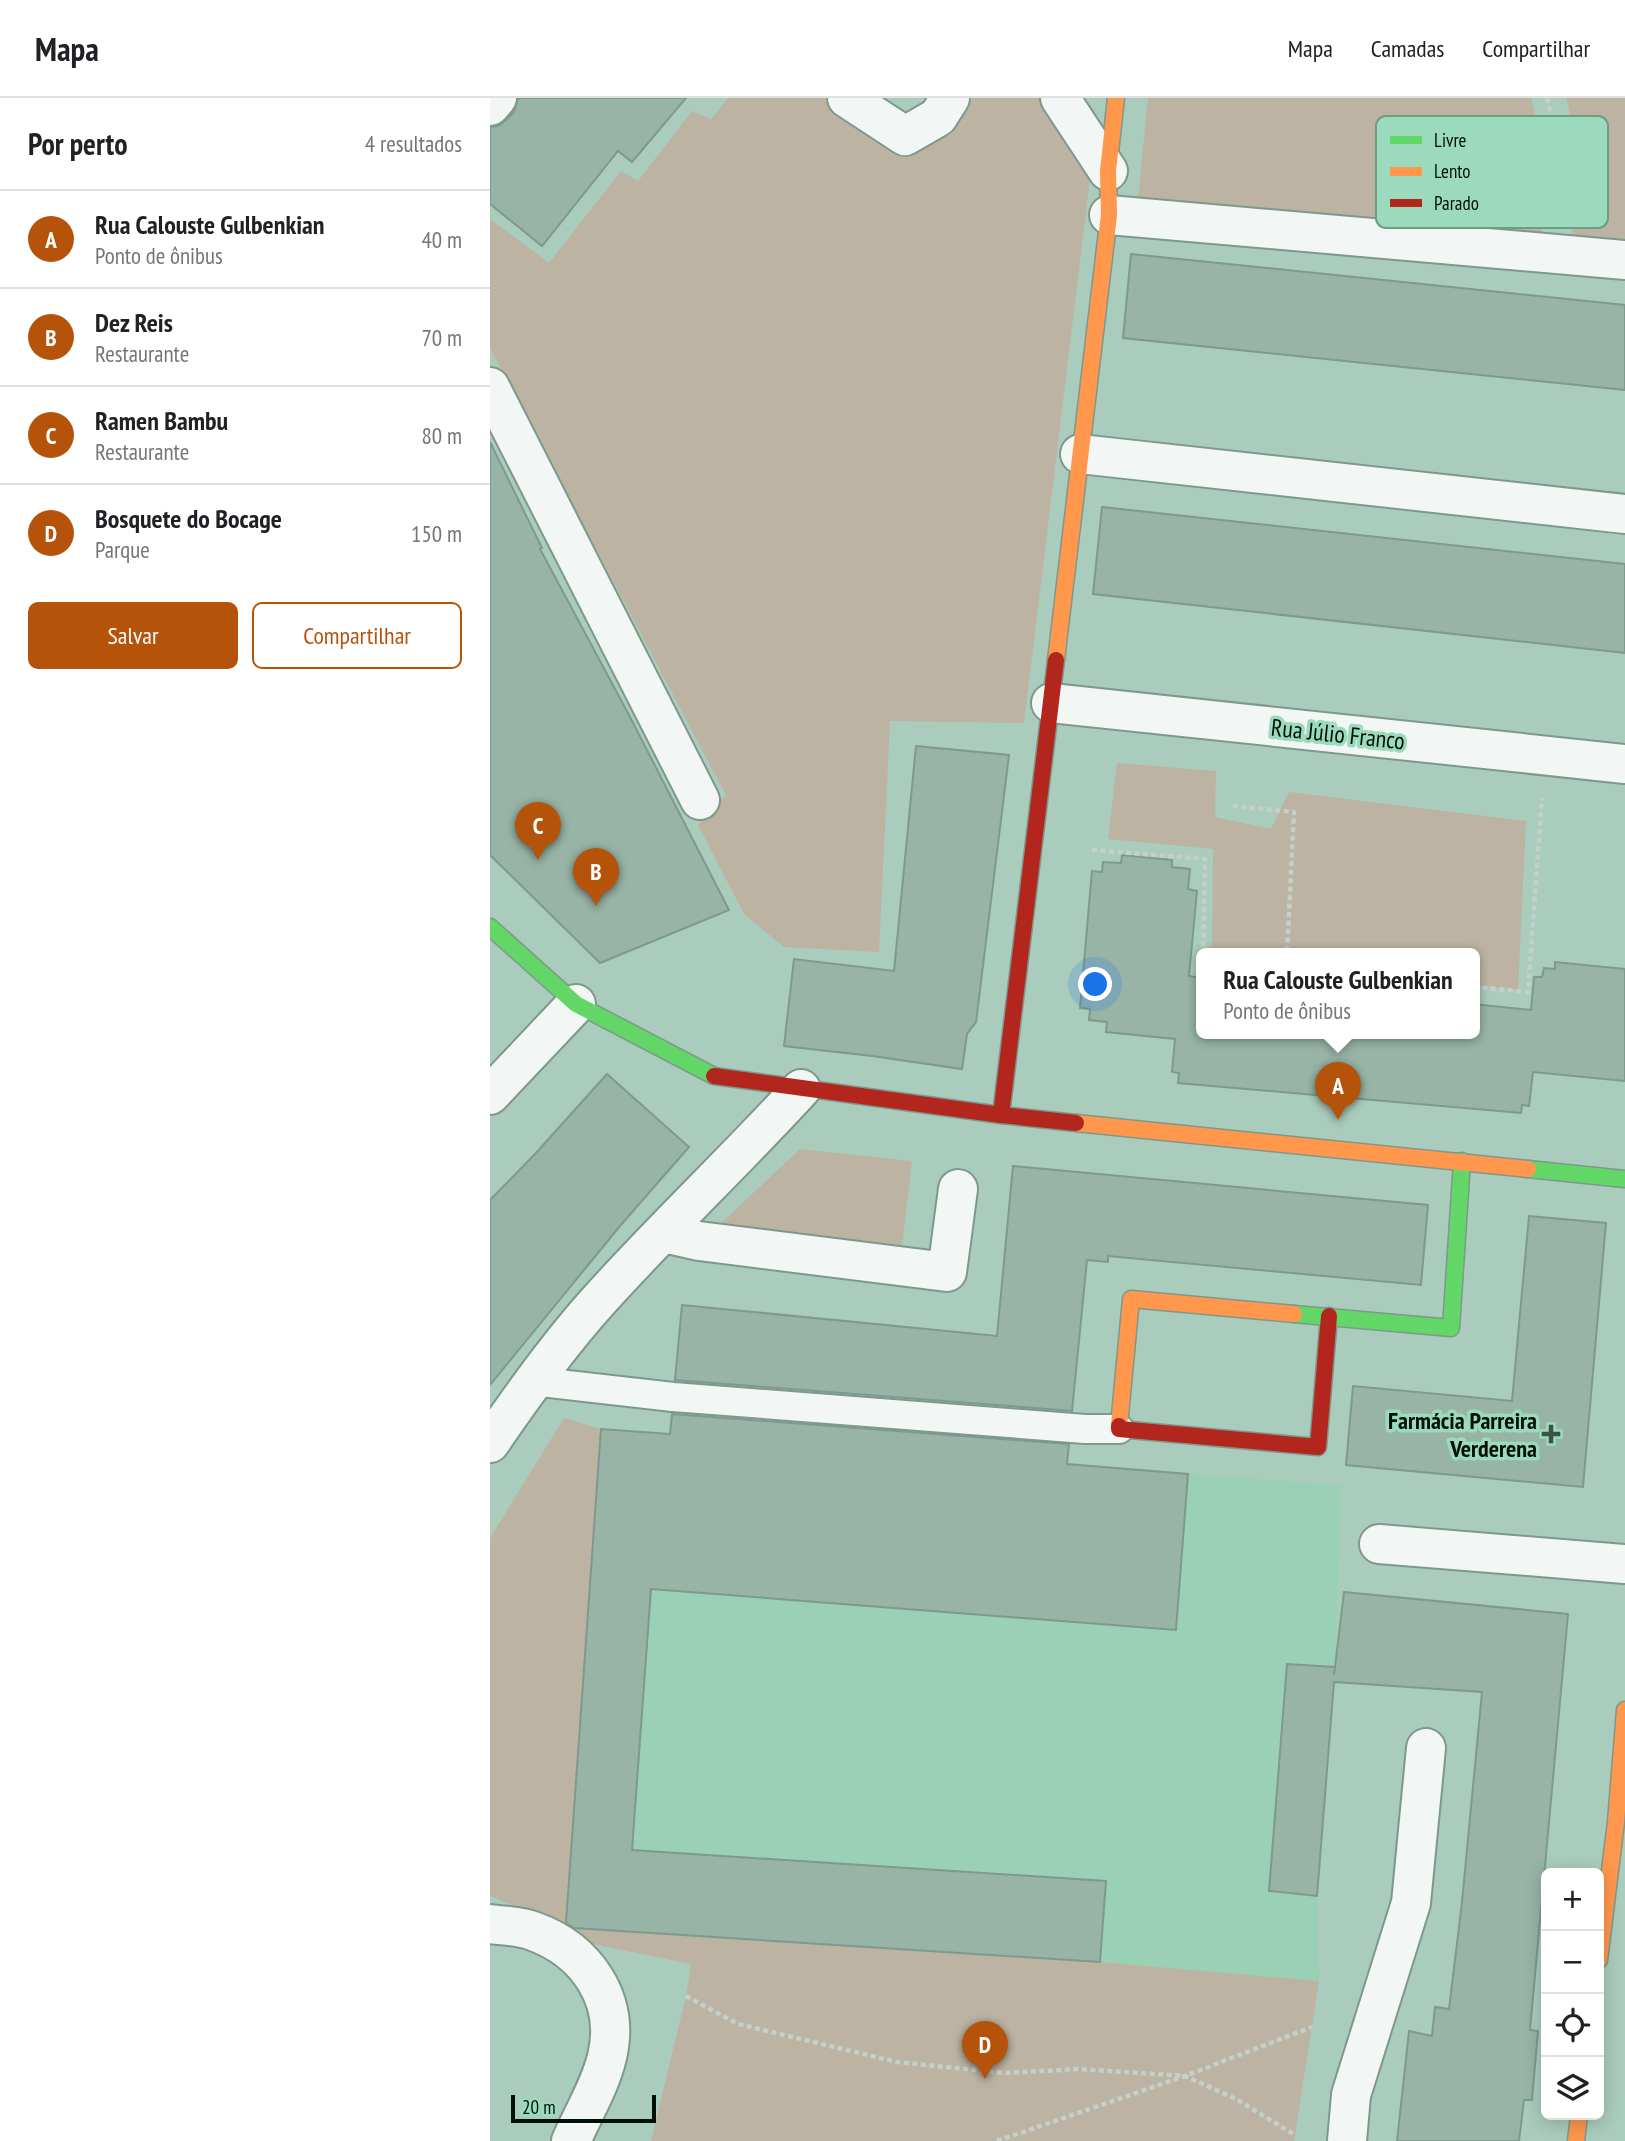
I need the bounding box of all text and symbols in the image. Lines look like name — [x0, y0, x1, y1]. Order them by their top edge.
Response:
text: Mapa — [35, 27, 99, 70]
text: Mapa — [1288, 33, 1333, 64]
text: Camadas — [1371, 33, 1444, 64]
text: Compartilhar — [1482, 33, 1590, 64]
legend — [1376, 116, 1608, 228]
text: Por perto — [28, 124, 128, 163]
text: Livre — [1434, 128, 1467, 152]
text: 4 resultados — [365, 129, 462, 158]
text: Lento — [1434, 159, 1471, 183]
text: Parado — [1434, 191, 1479, 215]
text: Rua Calouste Gulbenkian — [95, 208, 324, 241]
text: A — [45, 225, 57, 254]
text: 40 m — [421, 225, 462, 254]
text: Ponto de ônibus — [95, 241, 223, 270]
text: Dez Reis — [95, 306, 173, 339]
text: B — [45, 323, 57, 352]
text: 70 m — [421, 323, 462, 352]
text: Restaurante — [95, 339, 189, 368]
text: Ramen Bambu — [95, 404, 228, 437]
text: C — [46, 421, 56, 450]
text: 80 m — [421, 421, 462, 450]
text: Restaurante — [95, 437, 189, 466]
text: Bosquete do Bocage — [95, 502, 282, 535]
text: D — [45, 519, 57, 548]
text: 150 m — [411, 519, 462, 548]
text: Parque — [95, 535, 150, 564]
button: Salvar — [28, 602, 238, 669]
button: Compartilhar — [252, 602, 462, 669]
street label: Rua Júlio Franco — [1270, 712, 1406, 756]
pin: C — [515, 802, 561, 860]
pin: B — [573, 848, 619, 906]
popup — [1196, 948, 1480, 1039]
text: Rua Calouste Gulbenkian — [1223, 963, 1453, 996]
your location — [1078, 967, 1112, 1001]
text: Ponto de ônibus — [1223, 996, 1351, 1025]
pin: A — [1315, 1062, 1361, 1120]
place label: Farmácia Parreira Verderena — [1388, 1405, 1537, 1464]
marker: Farmácia Parreira Verderena — [1543, 1426, 1559, 1442]
map controls — [1541, 1868, 1604, 2120]
button: + — [1541, 1868, 1604, 1931]
button: − — [1541, 1931, 1604, 1994]
button: locate — [1541, 1994, 1604, 2057]
pin: D — [962, 2021, 1008, 2079]
button: layers — [1541, 2057, 1604, 2120]
scale bar — [511, 2092, 656, 2124]
text: 20 m — [522, 2095, 556, 2119]

